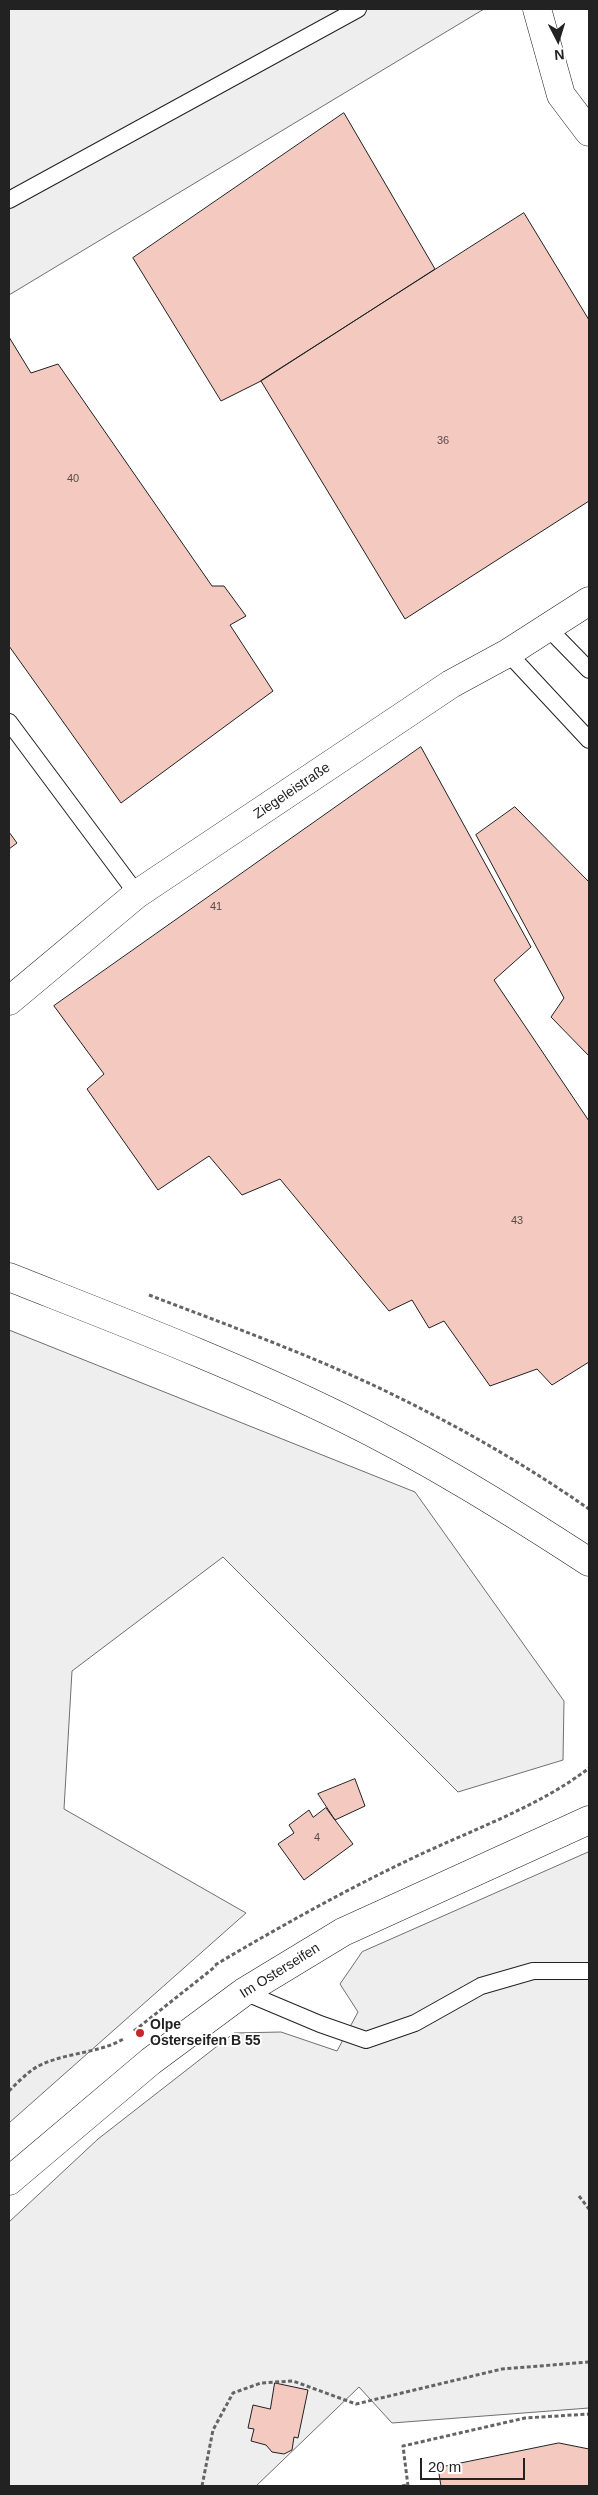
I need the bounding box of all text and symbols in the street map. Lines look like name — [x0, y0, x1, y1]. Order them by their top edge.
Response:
north arrow — [533, 15, 583, 65]
text: N — [554, 47, 565, 63]
house number: 36 — [437, 434, 449, 448]
house number: 40 — [67, 472, 79, 486]
street label: Ziegeleistraße — [251, 759, 333, 823]
house number: 41 — [210, 900, 222, 914]
house number: 43 — [511, 1214, 523, 1228]
house number: 4 — [314, 1831, 320, 1845]
street label: Im Osterseifen — [237, 1940, 323, 2002]
place label: Olpe Osterseifen B 55 — [150, 2017, 260, 2050]
marker: Olpe Osterseifen B 55 — [134, 2027, 146, 2039]
scale bar — [423, 2448, 528, 2480]
text: 20 m — [428, 2458, 461, 2475]

